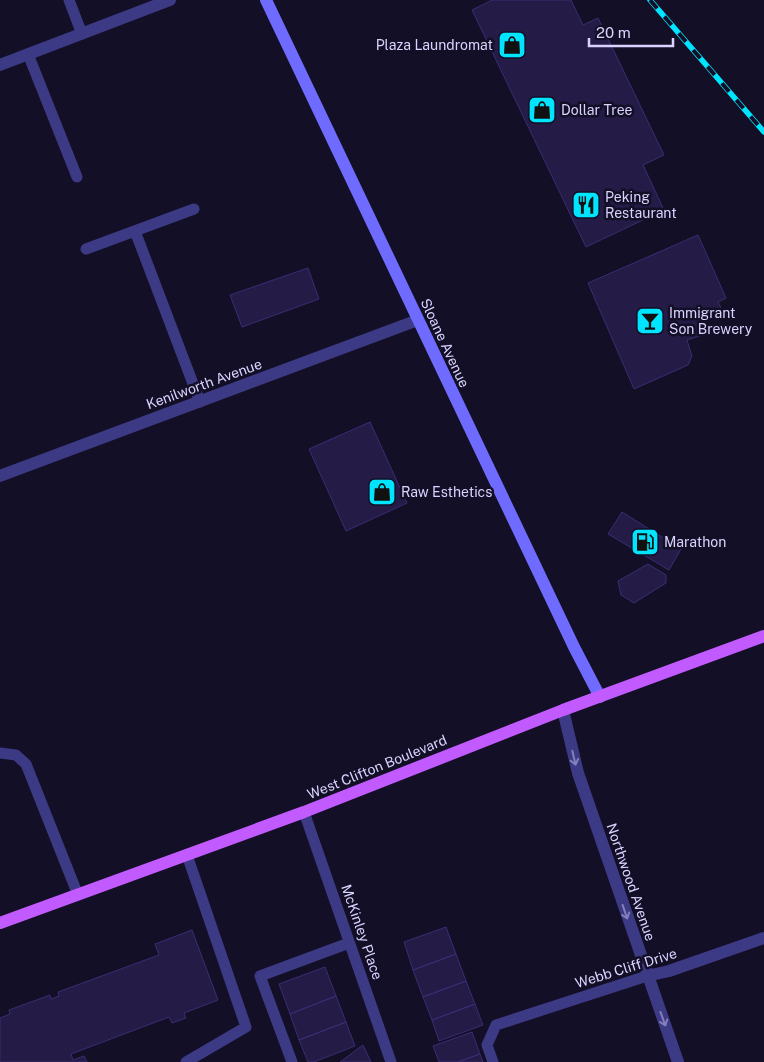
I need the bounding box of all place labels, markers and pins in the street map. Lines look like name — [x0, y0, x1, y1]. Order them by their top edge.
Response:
shop icon: Plaza Laundromat — [497, 30, 527, 60]
place label: Plaza Laundromat — [376, 37, 493, 53]
shop icon: Dollar Tree — [527, 95, 557, 125]
place label: Dollar Tree — [561, 102, 633, 118]
place label: Peking Restaurant — [605, 189, 677, 221]
restaurant icon: Peking Restaurant — [571, 190, 601, 220]
place label: Immigrant Son Brewery — [669, 305, 753, 337]
bar icon: Immigrant Son Brewery — [635, 306, 665, 336]
shop icon: Raw Esthetics — [367, 477, 397, 507]
place label: Raw Esthetics — [401, 484, 492, 500]
fuel station icon: Marathon — [630, 527, 660, 557]
place label: Marathon — [664, 534, 726, 550]

